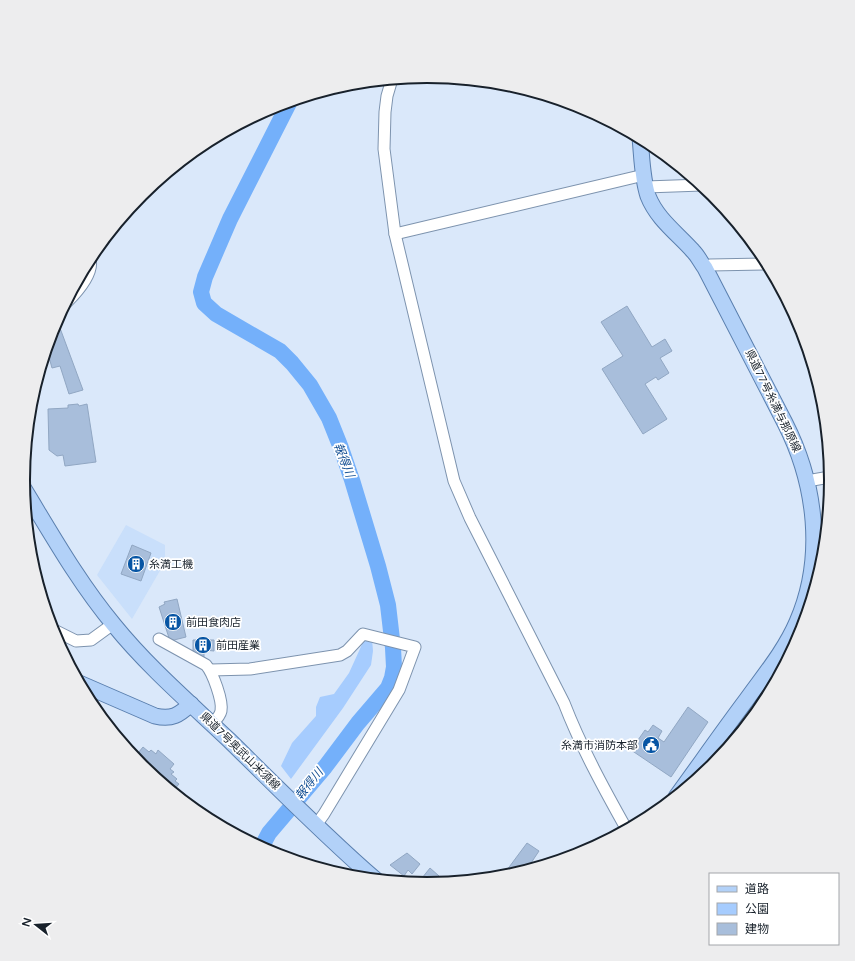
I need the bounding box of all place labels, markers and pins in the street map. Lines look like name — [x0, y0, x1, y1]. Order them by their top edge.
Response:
building icon: 糸満工機 — [126, 554, 146, 574]
place label: 糸満工機 — [149, 558, 193, 571]
building icon: 前田食肉店 — [163, 612, 183, 632]
place label: 前田食肉店 — [186, 616, 241, 629]
building icon: 前田産業 — [193, 635, 213, 655]
place label: 前田産業 — [216, 639, 260, 652]
public building icon: 糸満市消防本部 — [641, 735, 661, 755]
place label: 糸満市消防本部 — [561, 739, 638, 752]

